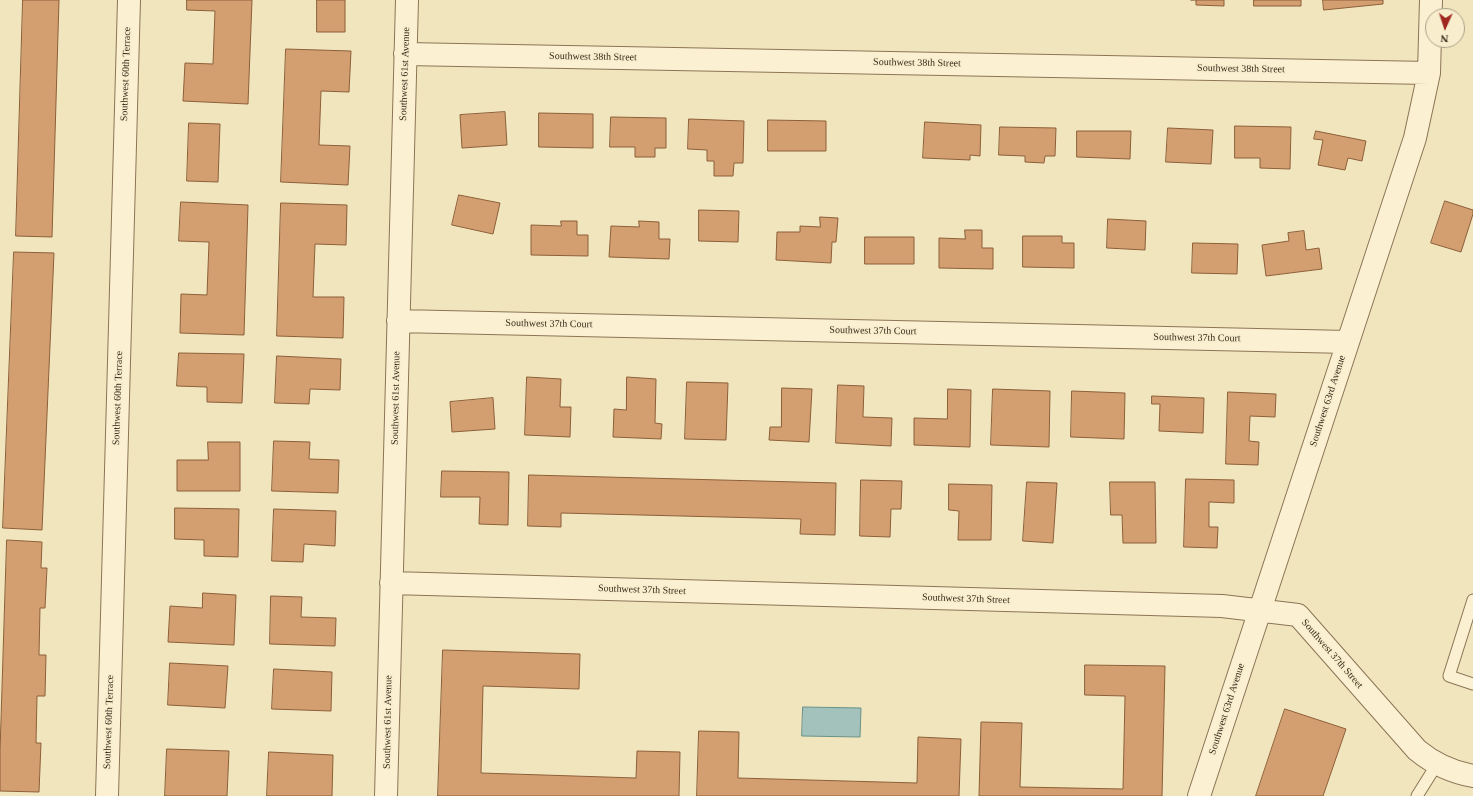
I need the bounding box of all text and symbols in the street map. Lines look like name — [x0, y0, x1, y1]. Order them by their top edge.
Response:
north arrow — [1425, 8, 1465, 48]
street label: Southwest 60th Terrace — [118, 27, 134, 121]
street label: Southwest 61st Avenue — [397, 27, 413, 121]
text: N — [1440, 33, 1449, 45]
street label: Southwest 38th Street — [549, 50, 637, 64]
street label: Southwest 38th Street — [873, 56, 961, 70]
street label: Southwest 38th Street — [1197, 62, 1285, 76]
street label: Southwest 37th Court — [505, 317, 593, 331]
street label: Southwest 37th Court — [829, 324, 917, 338]
street label: Southwest 37th Court — [1153, 331, 1241, 345]
street label: Southwest 60th Terrace — [110, 351, 126, 445]
street label: Southwest 61st Avenue — [389, 351, 403, 445]
street label: Southwest 63rd Avenue — [1308, 354, 1348, 448]
street label: Southwest 37th Street — [598, 582, 686, 598]
street label: Southwest 37th Street — [922, 591, 1010, 607]
street label: Southwest 37th Street — [1299, 617, 1365, 691]
street label: Southwest 63rd Avenue — [1207, 662, 1247, 756]
street label: Southwest 60th Terrace — [101, 675, 117, 769]
street label: Southwest 61st Avenue — [381, 675, 395, 769]

